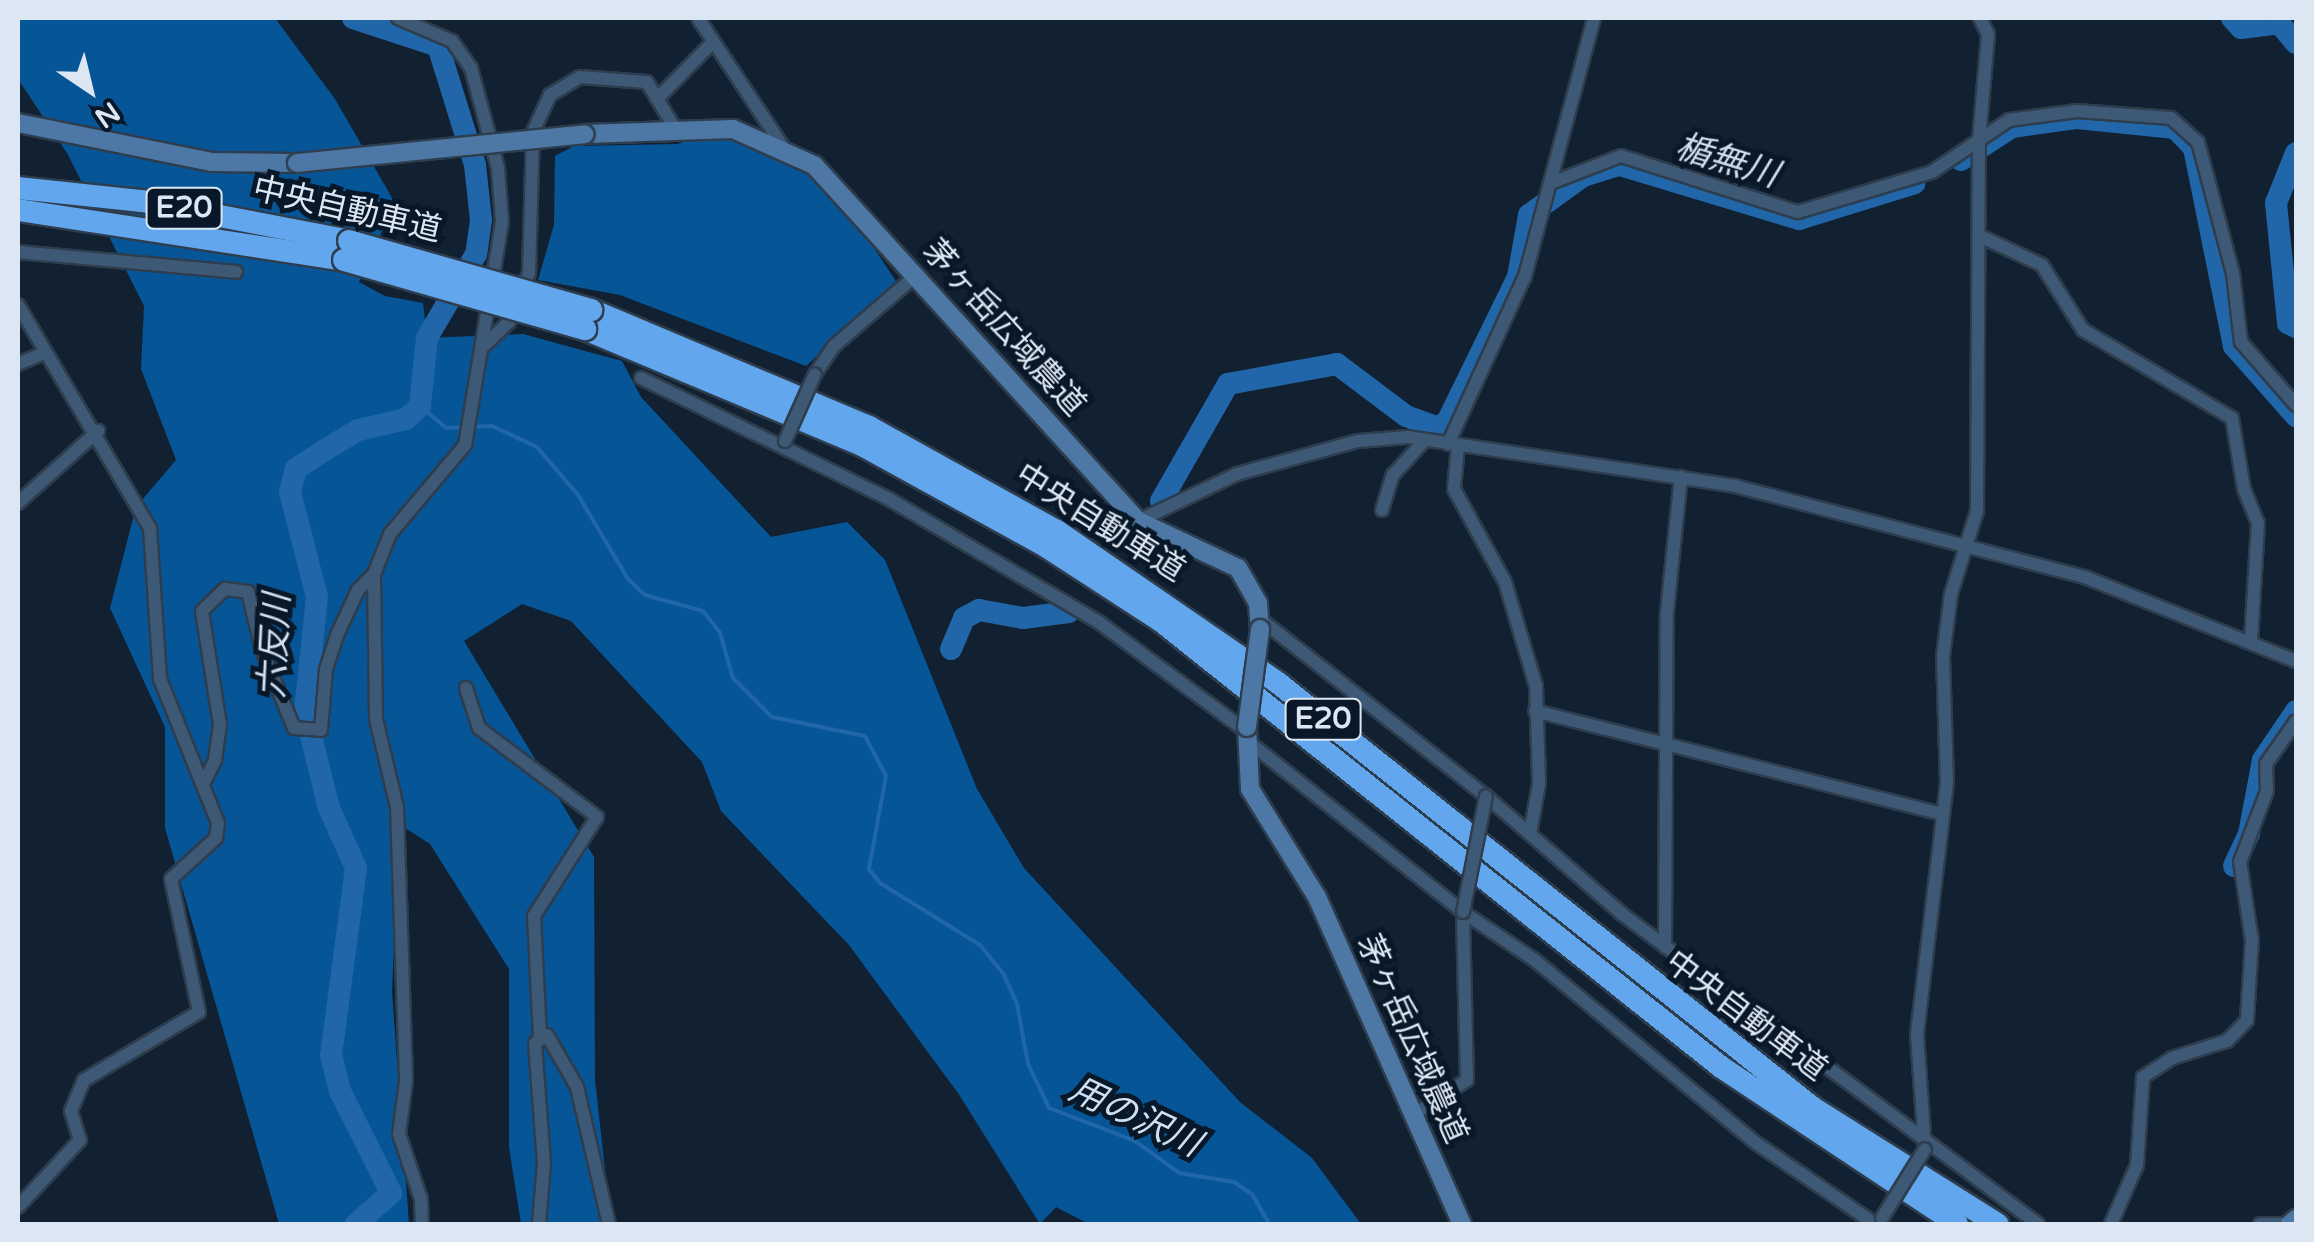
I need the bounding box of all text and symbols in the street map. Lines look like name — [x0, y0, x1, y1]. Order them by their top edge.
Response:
north arrow — [40, 40, 140, 140]
text: N — [88, 94, 126, 135]
water label: 楯無川 — [1671, 126, 1783, 196]
street label: 中央自動車道 — [249, 170, 445, 250]
road number: E20 — [144, 183, 224, 233]
street label: 茅ヶ岳広域農道 — [915, 232, 1093, 424]
street label: 中央自動車道 — [1008, 456, 1192, 590]
water label: 六反川 — [251, 592, 299, 700]
road number: E20 — [1283, 694, 1363, 744]
street label: 茅ヶ岳広域農道 — [1349, 929, 1475, 1149]
street label: 中央自動車道 — [1658, 943, 1834, 1089]
water label: 用の沢川 — [1063, 1068, 1207, 1166]

